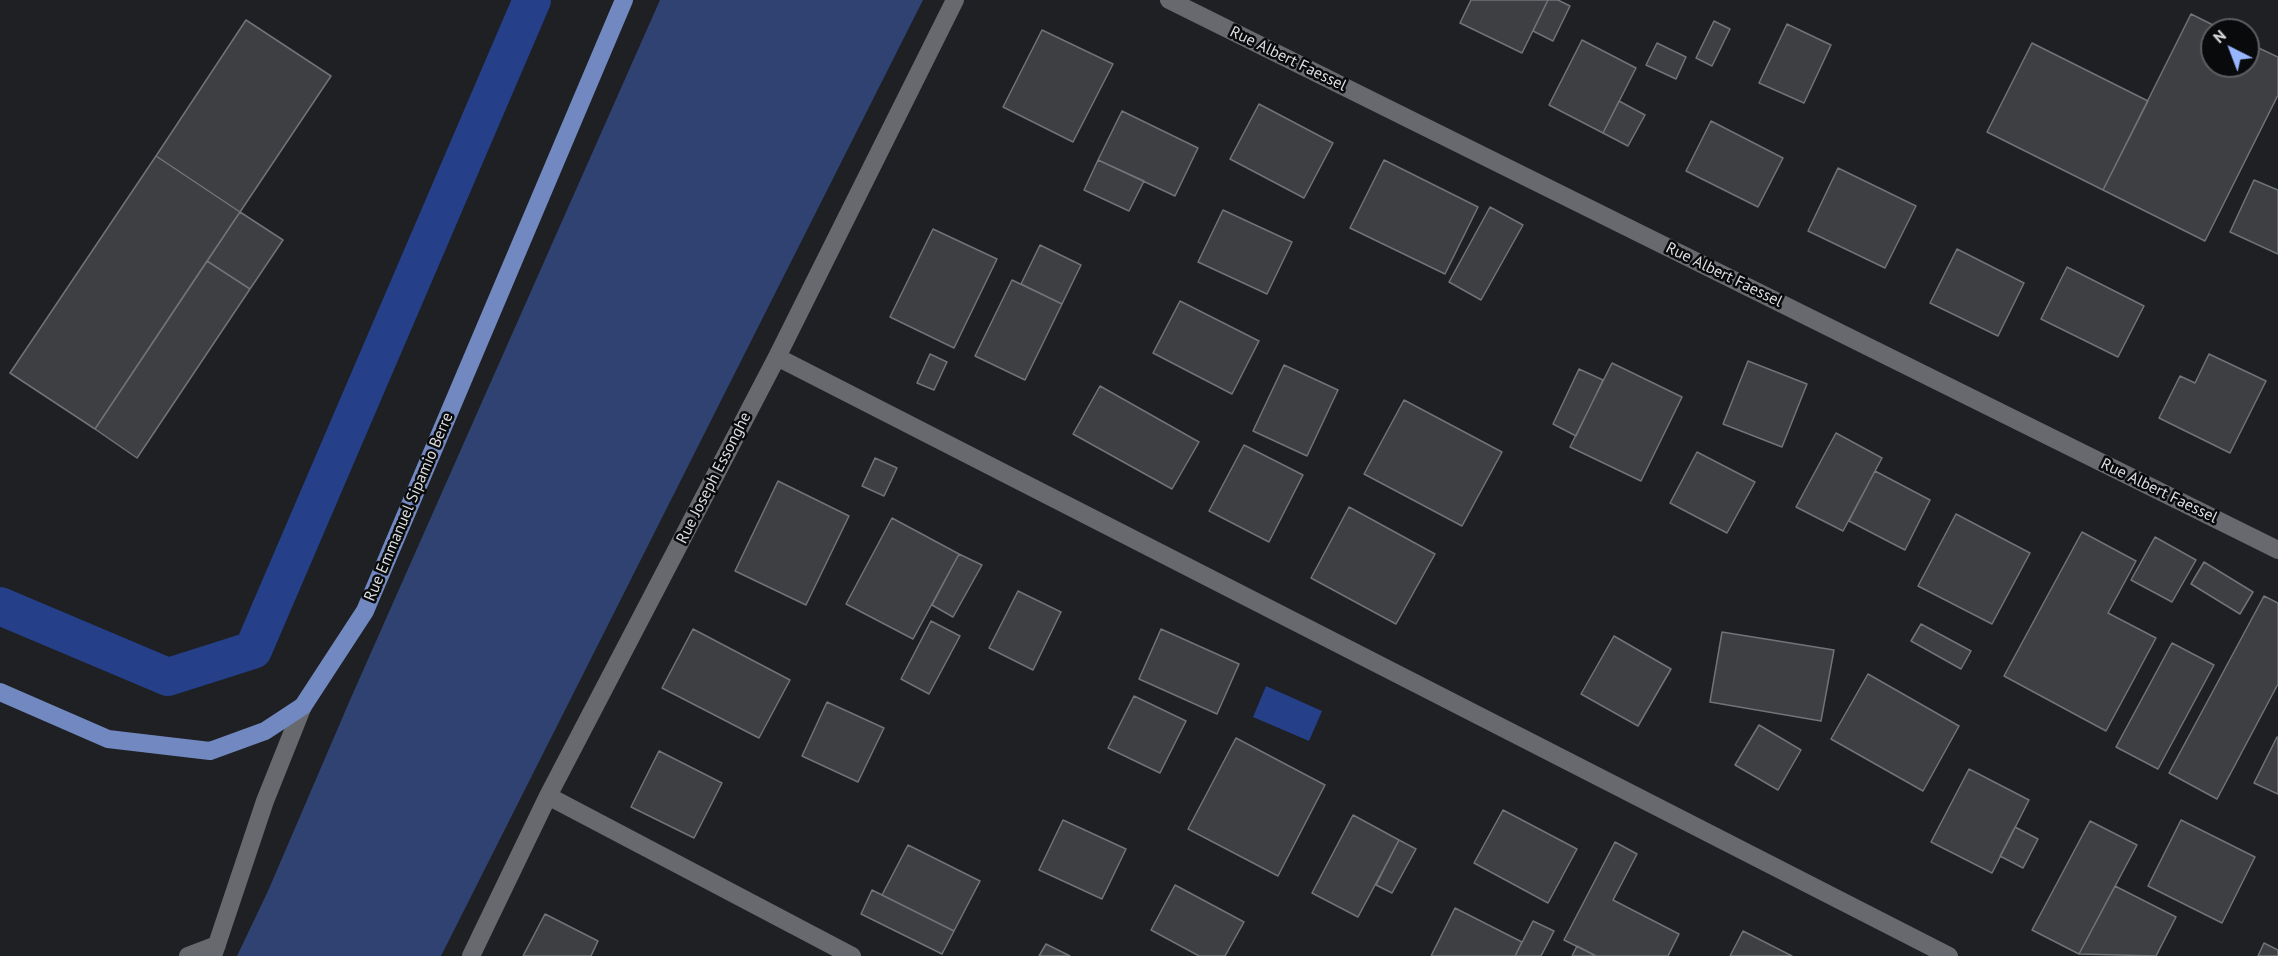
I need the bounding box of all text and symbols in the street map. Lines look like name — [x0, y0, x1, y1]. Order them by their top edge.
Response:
north arrow — [2200, 18, 2260, 78]
street label: Rue Albert Faessel — [1227, 22, 1349, 96]
text: N — [2209, 25, 2230, 47]
street label: Rue Albert Faessel — [1663, 238, 1785, 312]
street label: Rue Joseph Essonghe — [673, 409, 755, 547]
street label: Rue Emmanuel Sipamio Berre — [360, 410, 458, 604]
street label: Rue Albert Faessel — [2098, 454, 2220, 528]

